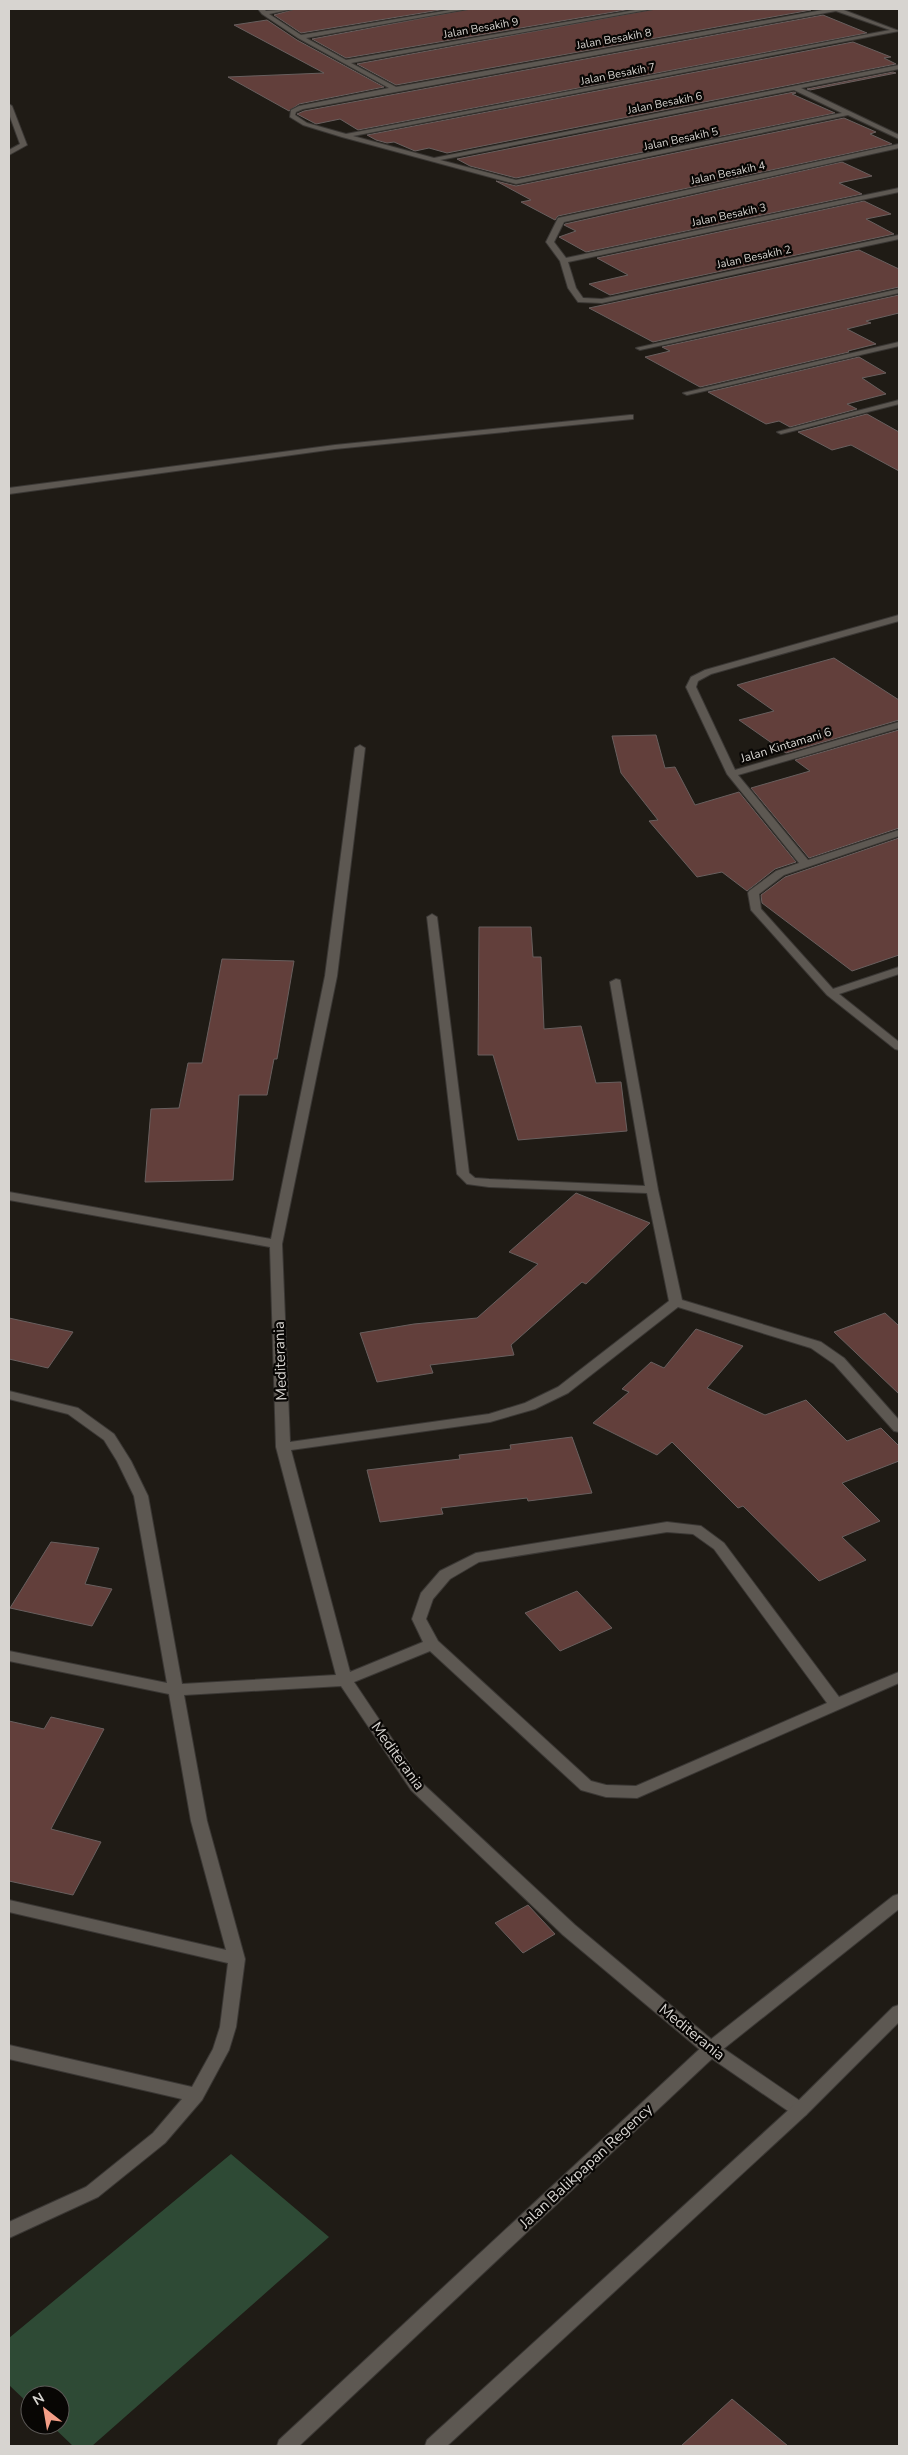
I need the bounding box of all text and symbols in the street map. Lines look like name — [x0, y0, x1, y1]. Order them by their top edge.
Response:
street label: Jalan Besakih 9 — [441, 14, 520, 42]
street label: Jalan Besakih 8 — [574, 25, 653, 53]
street label: Jalan Besakih 7 — [578, 59, 657, 89]
street label: Jalan Besakih 6 — [625, 88, 704, 118]
street label: Jalan Besakih 5 — [641, 124, 720, 154]
street label: Jalan Besakih 4 — [688, 158, 767, 188]
street label: Jalan Besakih 3 — [689, 200, 768, 230]
street label: Jalan Besakih 2 — [714, 242, 793, 272]
street label: Jalan Kintamani 6 — [738, 724, 833, 767]
street label: Mediterania — [269, 1321, 291, 1401]
street label: Mediterania — [367, 1718, 429, 1794]
street label: Mediterania — [655, 1999, 729, 2065]
street label: Jalan Balikpapan Regency — [515, 2099, 657, 2234]
north arrow — [20, 2385, 70, 2435]
text: N — [29, 2388, 48, 2410]

